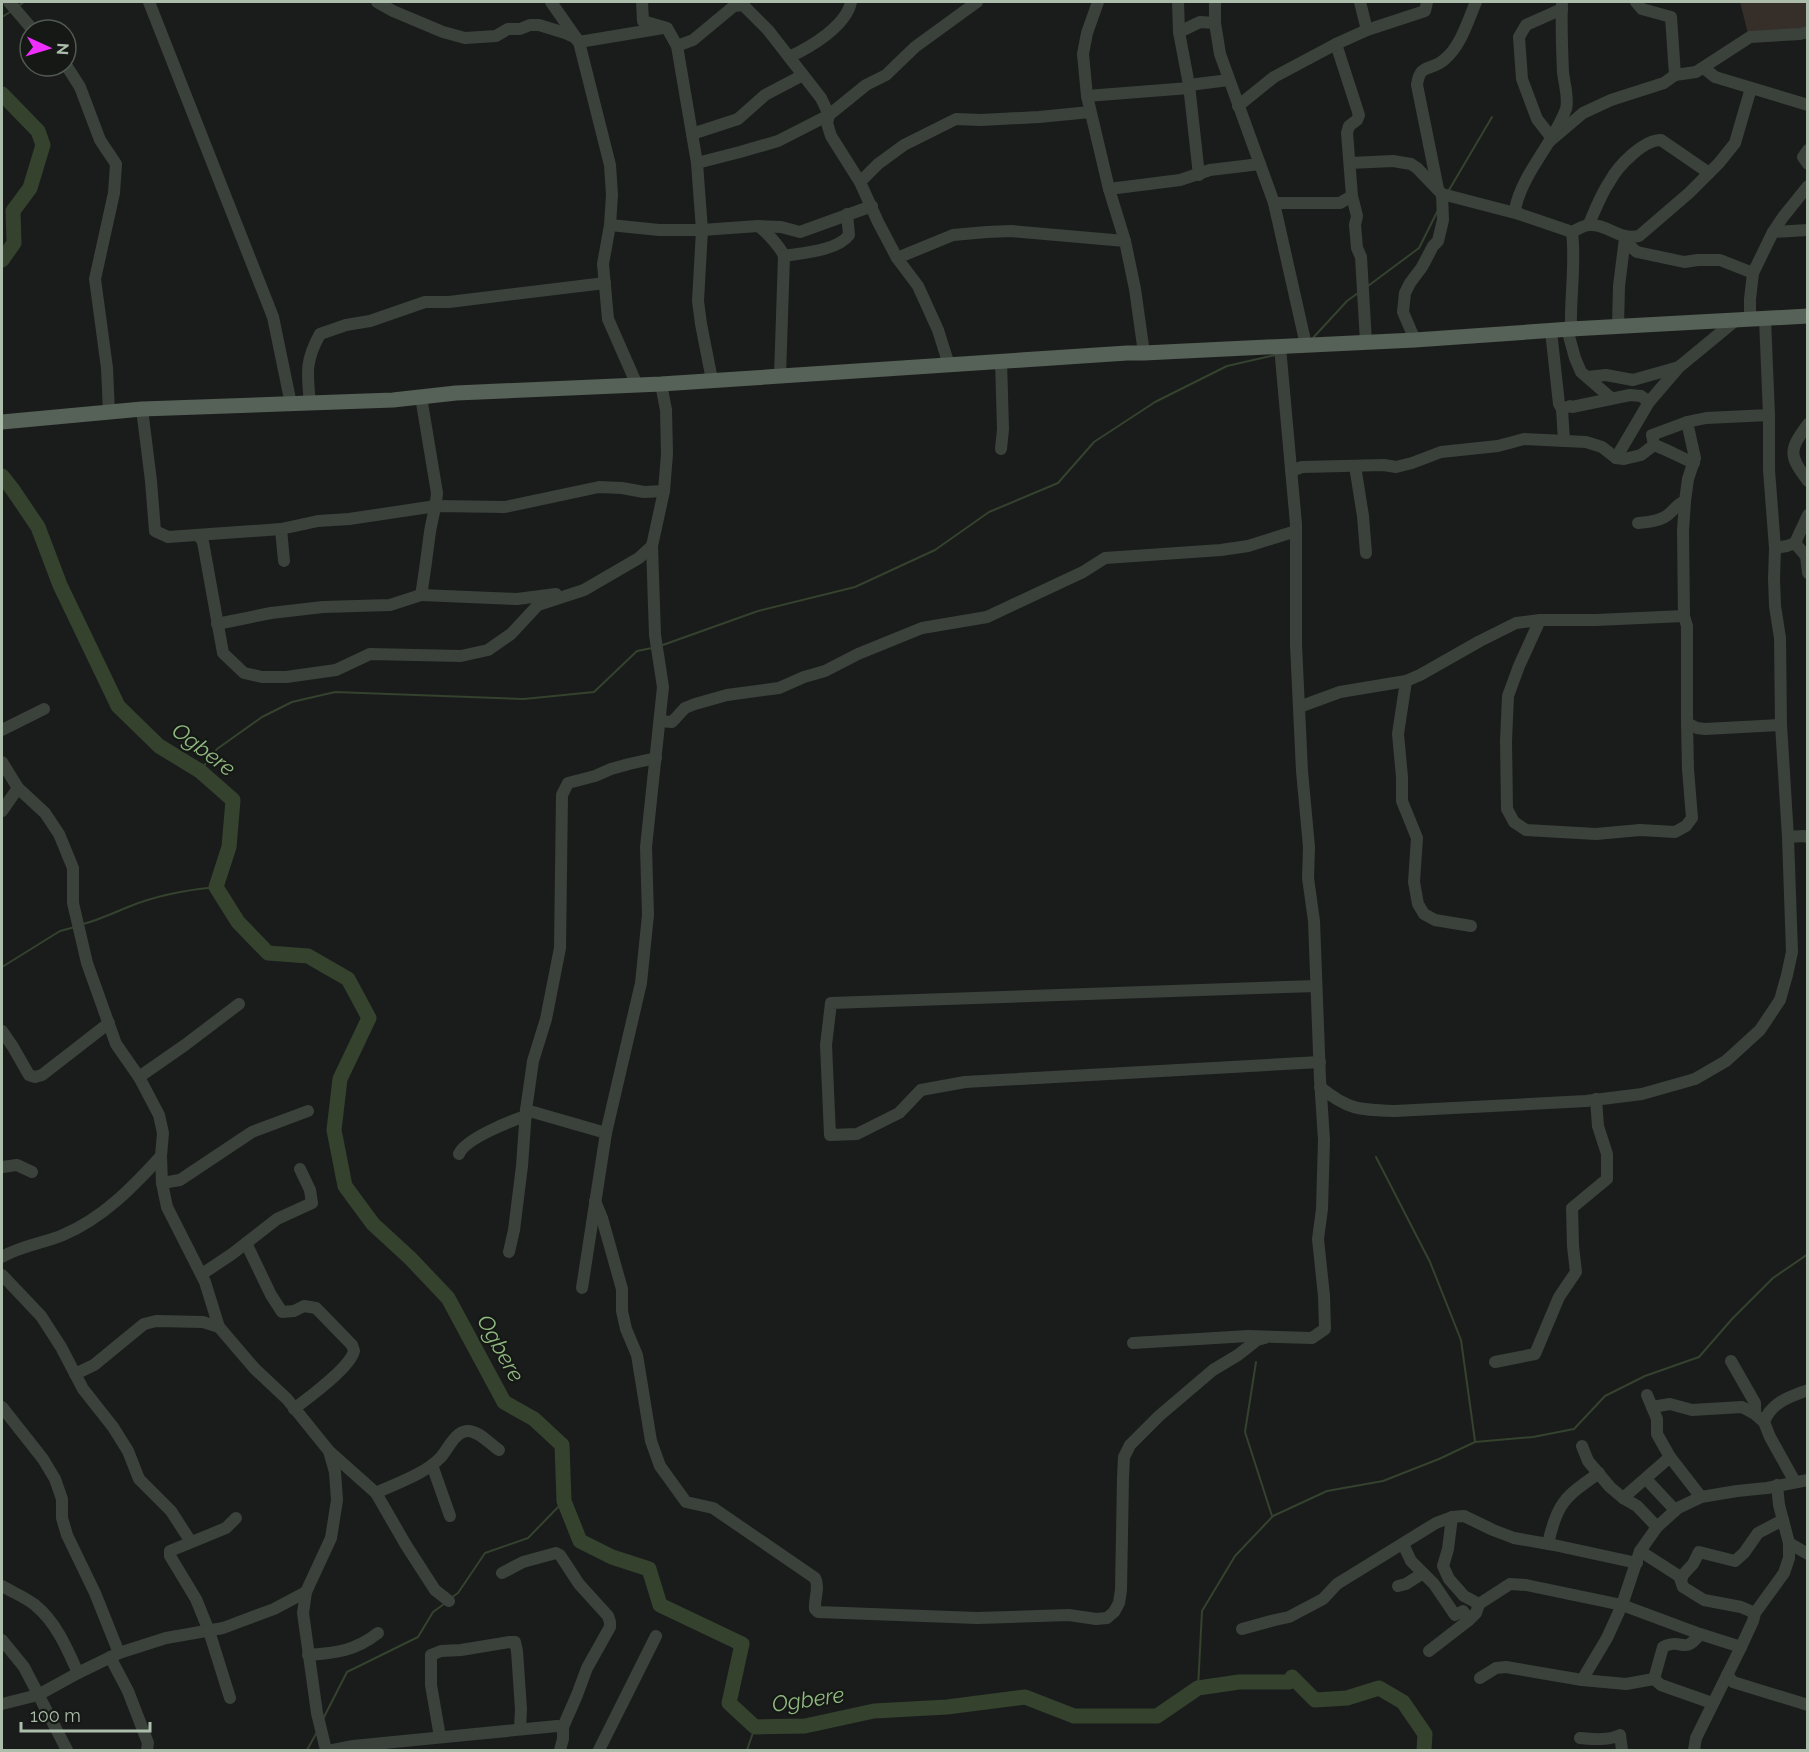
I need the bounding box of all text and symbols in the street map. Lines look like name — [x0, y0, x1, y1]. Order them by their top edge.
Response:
north arrow — [18, 18, 78, 78]
text: N — [53, 42, 72, 56]
water label: Ogbere — [167, 717, 241, 781]
water label: Ogbere — [472, 1310, 530, 1386]
water label: Ogbere — [770, 1681, 846, 1717]
scale bar — [21, 1695, 150, 1733]
text: 100 m — [30, 1705, 81, 1726]

